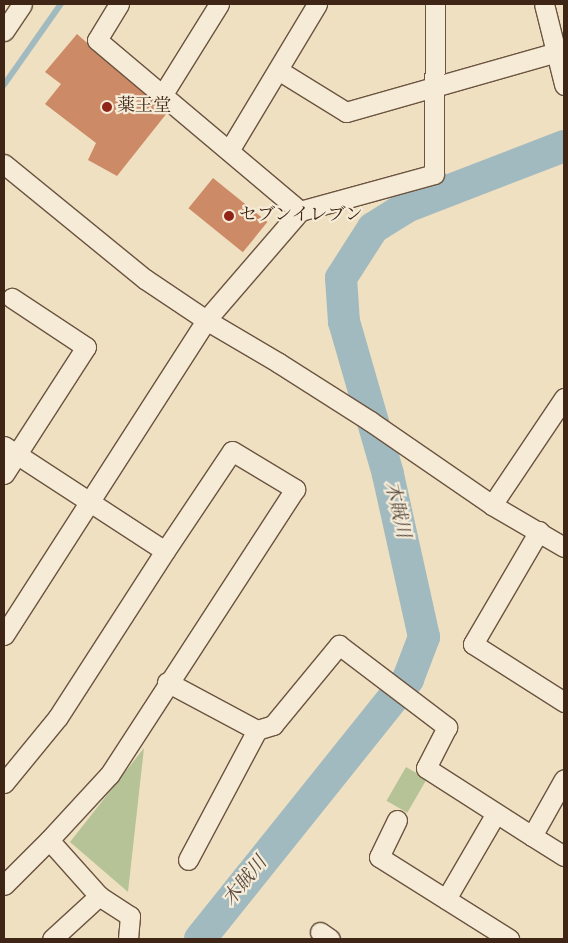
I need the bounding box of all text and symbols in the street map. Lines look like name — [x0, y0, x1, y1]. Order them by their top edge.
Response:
place label: 薬王堂 — [117, 96, 171, 118]
marker: 薬王堂 — [101, 101, 113, 113]
place label: セブンイレブン — [239, 205, 365, 227]
marker: セブンイレブン — [223, 210, 235, 222]
water label: 木賊川 — [378, 480, 414, 540]
water label: 木賊川 — [219, 853, 273, 911]

